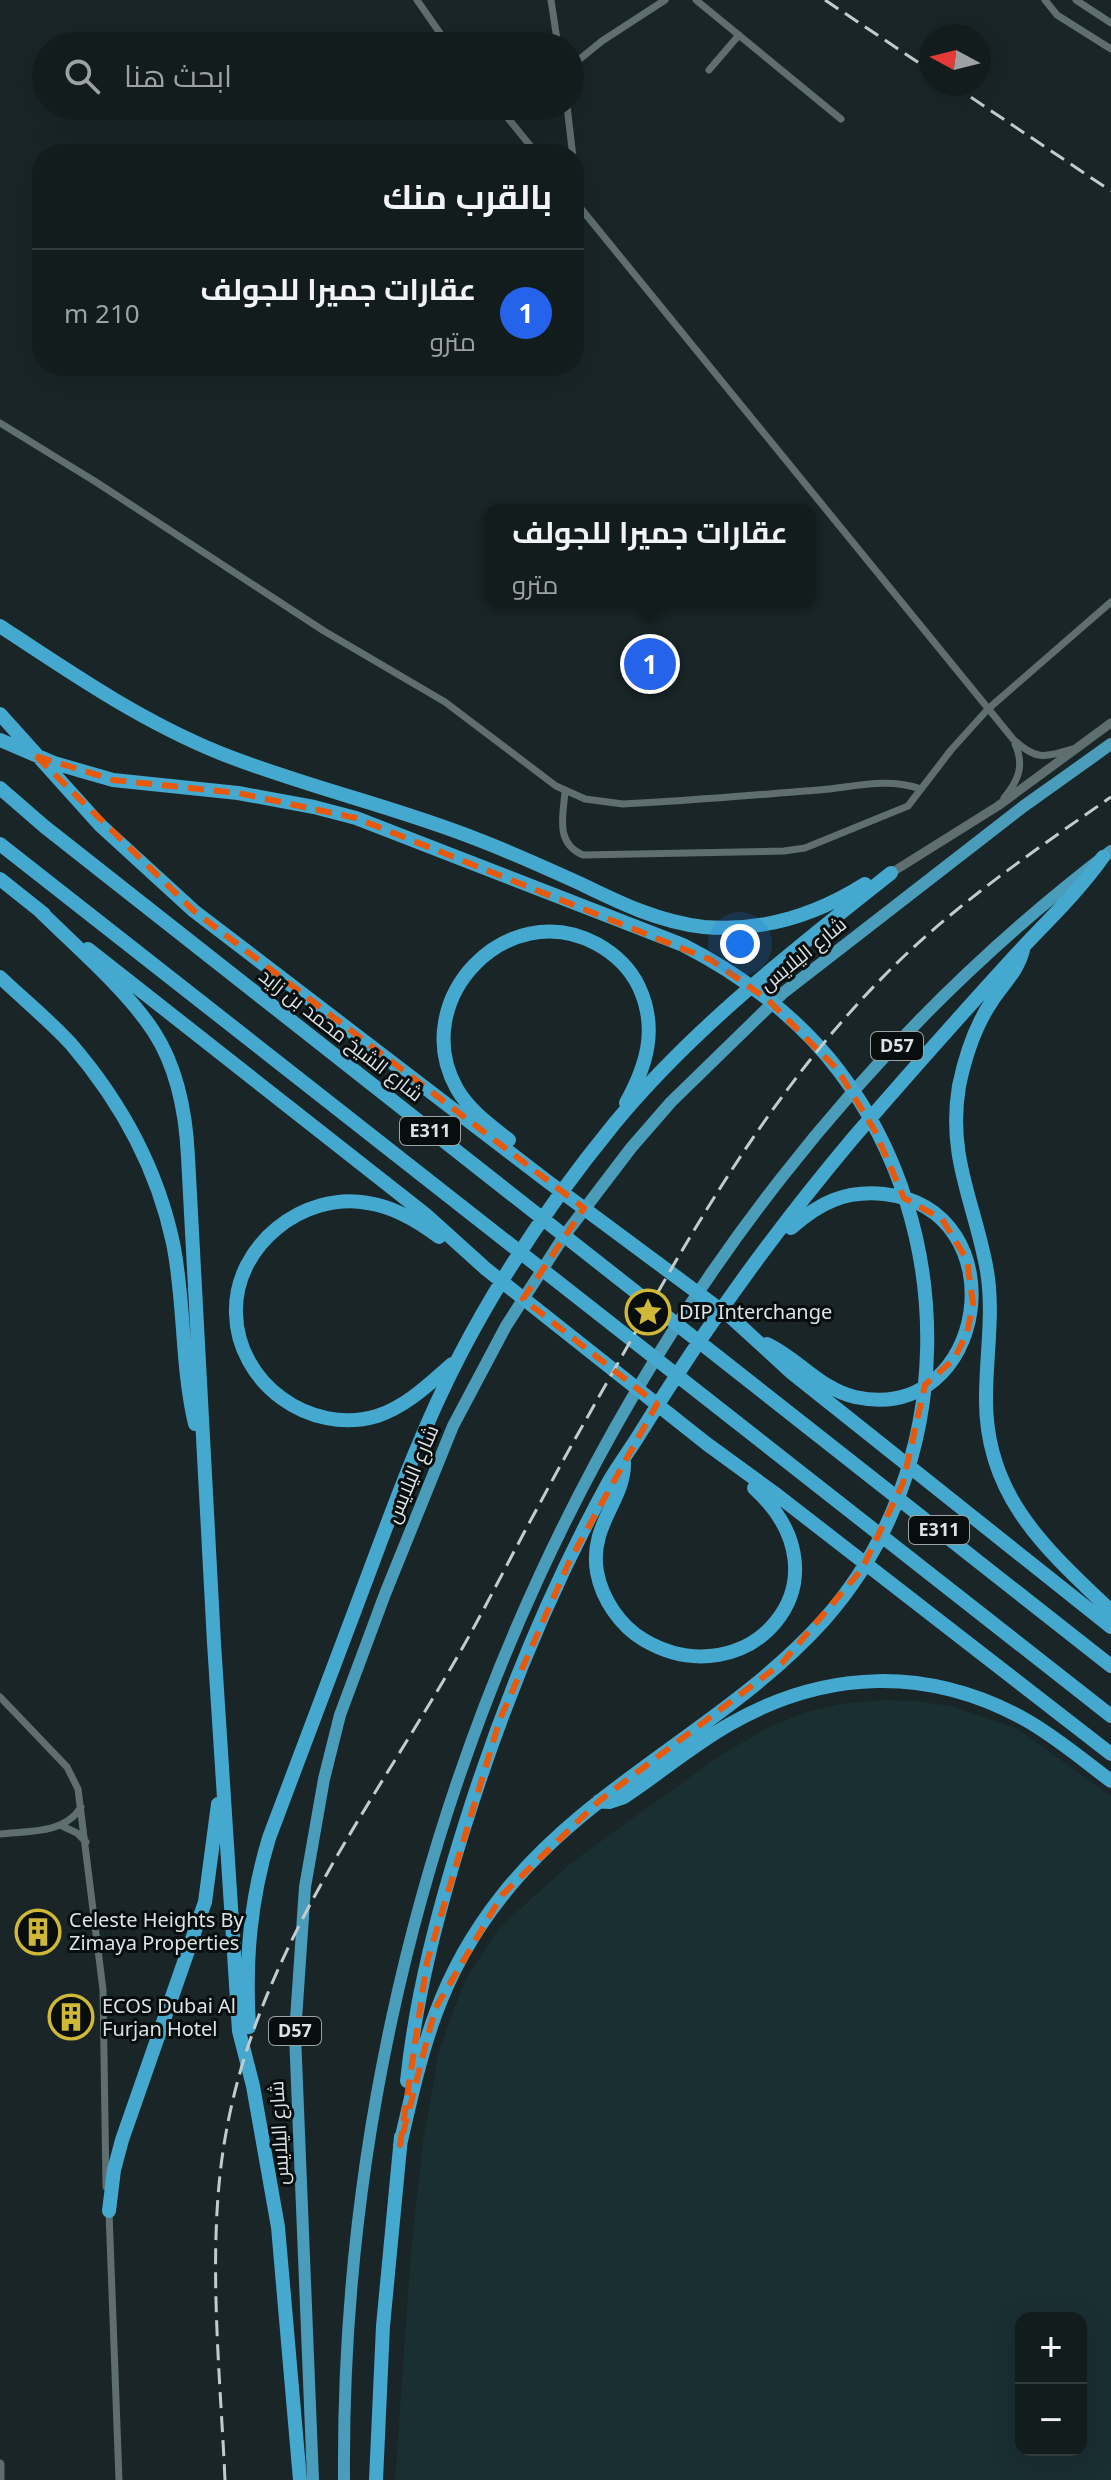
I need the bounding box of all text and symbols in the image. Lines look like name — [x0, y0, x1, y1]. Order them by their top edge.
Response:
north arrow — [919, 24, 991, 96]
search box — [32, 32, 584, 120]
icon: search — [60, 54, 104, 98]
text: ابحث هنا — [124, 55, 232, 96]
text: بالقرب منك — [383, 173, 552, 219]
text: عقارات جميرا للجولف — [200, 268, 476, 309]
text: 210 m — [64, 295, 140, 331]
text: 1 — [519, 295, 533, 331]
text: مترو — [430, 323, 476, 359]
popup — [484, 504, 816, 608]
text: عقارات جميرا للجولف — [512, 511, 788, 552]
text: مترو — [512, 566, 558, 602]
pin: 1 — [624, 634, 676, 694]
street label: شارع اليلايس — [754, 910, 852, 998]
your location — [720, 924, 760, 964]
street label: شارع الشيخ محمد بن زايد — [253, 962, 429, 1108]
road number: D57 — [871, 1032, 923, 1060]
road number: E311 — [400, 1117, 460, 1145]
place icon: DIP Interchange — [624, 1288, 672, 1336]
place label: DIP Interchange — [679, 1298, 832, 1325]
street label: شارع اليلايس — [379, 1420, 445, 1528]
road number: E311 — [909, 1516, 969, 1544]
place label: Celeste Heights By Zimaya Properties — [69, 1906, 245, 1956]
building icon: Celeste Heights By Zimaya Properties — [14, 1908, 62, 1956]
place label: ECOS Dubai Al Furjan Hotel — [102, 1992, 236, 2042]
building icon: ECOS Dubai Al Furjan Hotel — [47, 1993, 95, 2041]
road number: D57 — [269, 2017, 321, 2045]
street label: شارع اليلايس — [262, 2080, 296, 2186]
map controls — [1015, 2312, 1087, 2456]
button: + — [1015, 2312, 1087, 2384]
button: − — [1015, 2384, 1087, 2456]

